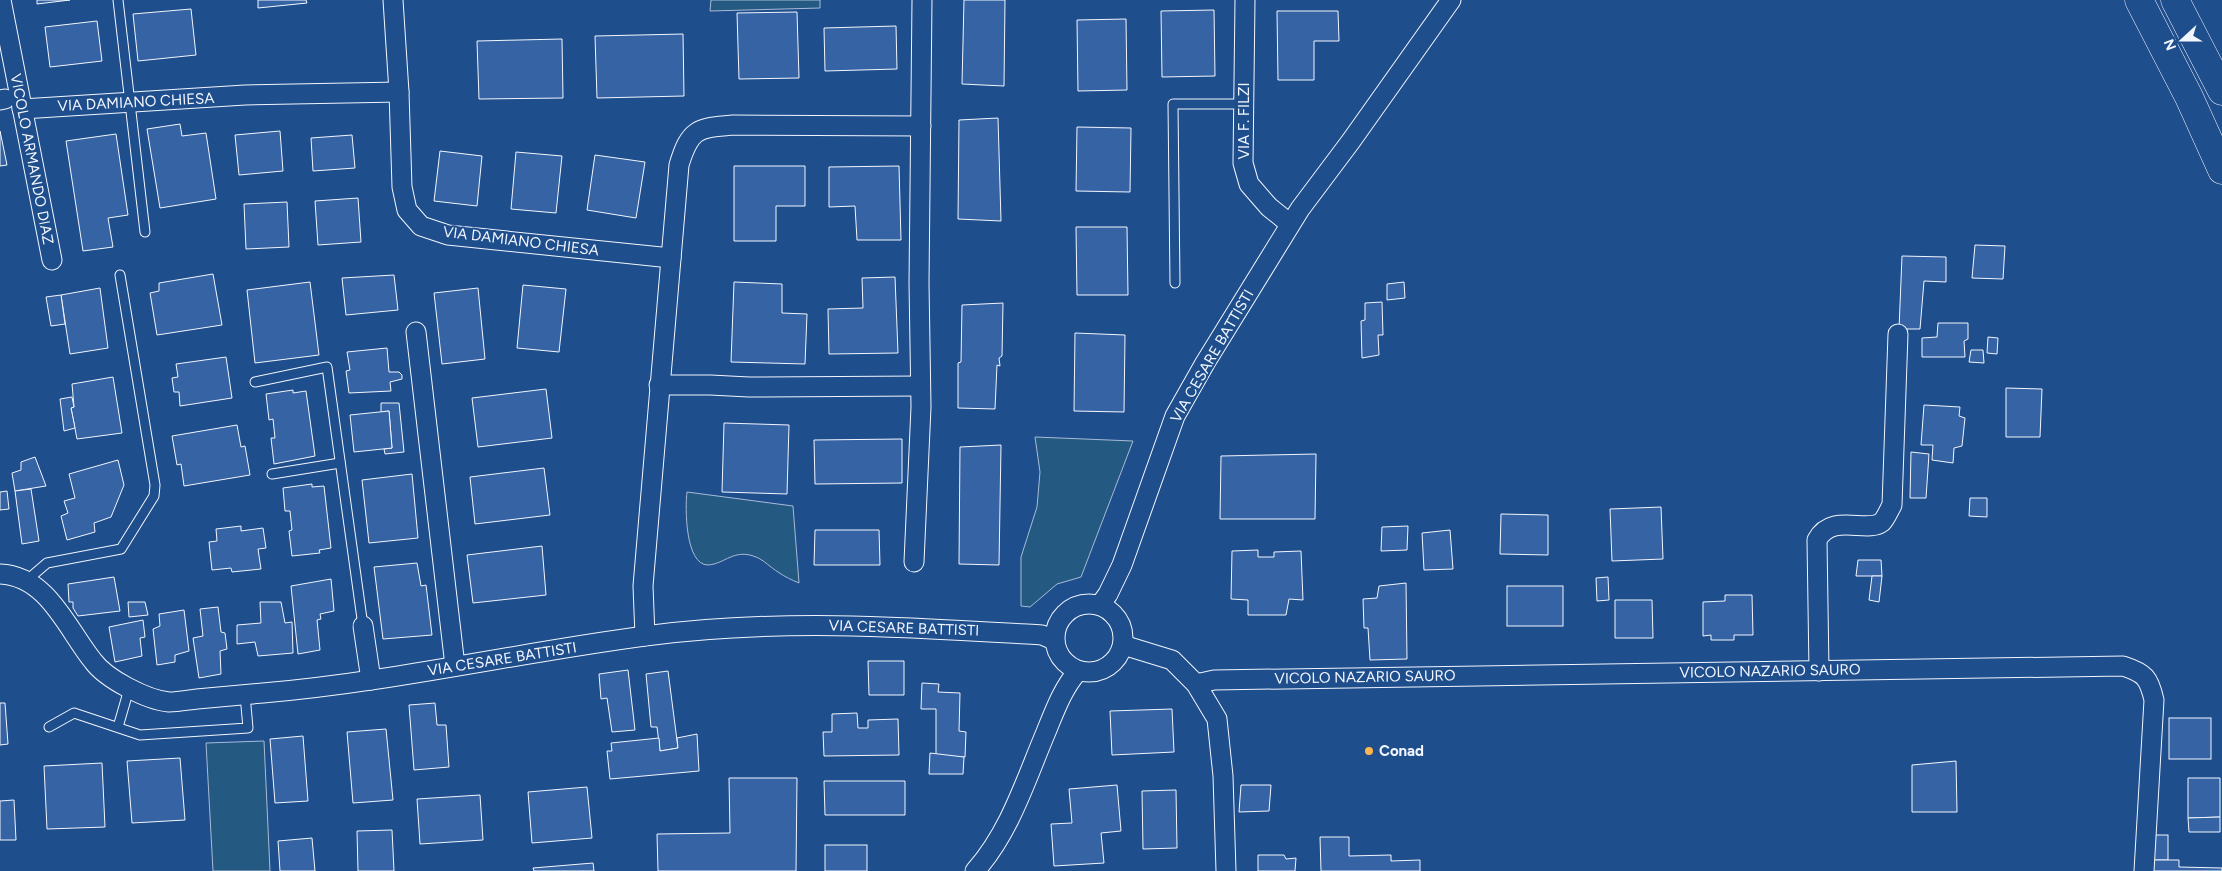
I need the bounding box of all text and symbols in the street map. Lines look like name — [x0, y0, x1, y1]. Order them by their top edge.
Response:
north arrow — [2157, 15, 2207, 65]
text: N — [2160, 36, 2180, 53]
street label: VICOLO ARMANDO DIAZ — [7, 72, 57, 246]
street label: VIA F. FILZI — [1235, 83, 1253, 159]
street label: VIA DAMIANO CHIESA — [57, 89, 215, 115]
street label: VIA DAMIANO CHIESA — [442, 222, 600, 260]
street label: VIA CESARE BATTISTI — [1167, 286, 1257, 426]
street label: VIA CESARE BATTISTI — [828, 616, 980, 640]
street label: VIA CESARE BATTISTI — [426, 638, 578, 680]
street label: VICOLO NAZARIO SAURO — [1679, 660, 1861, 682]
street label: VICOLO NAZARIO SAURO — [1274, 666, 1456, 688]
place label: Conad — [1379, 742, 1424, 760]
marker: Conad — [1363, 745, 1375, 757]

